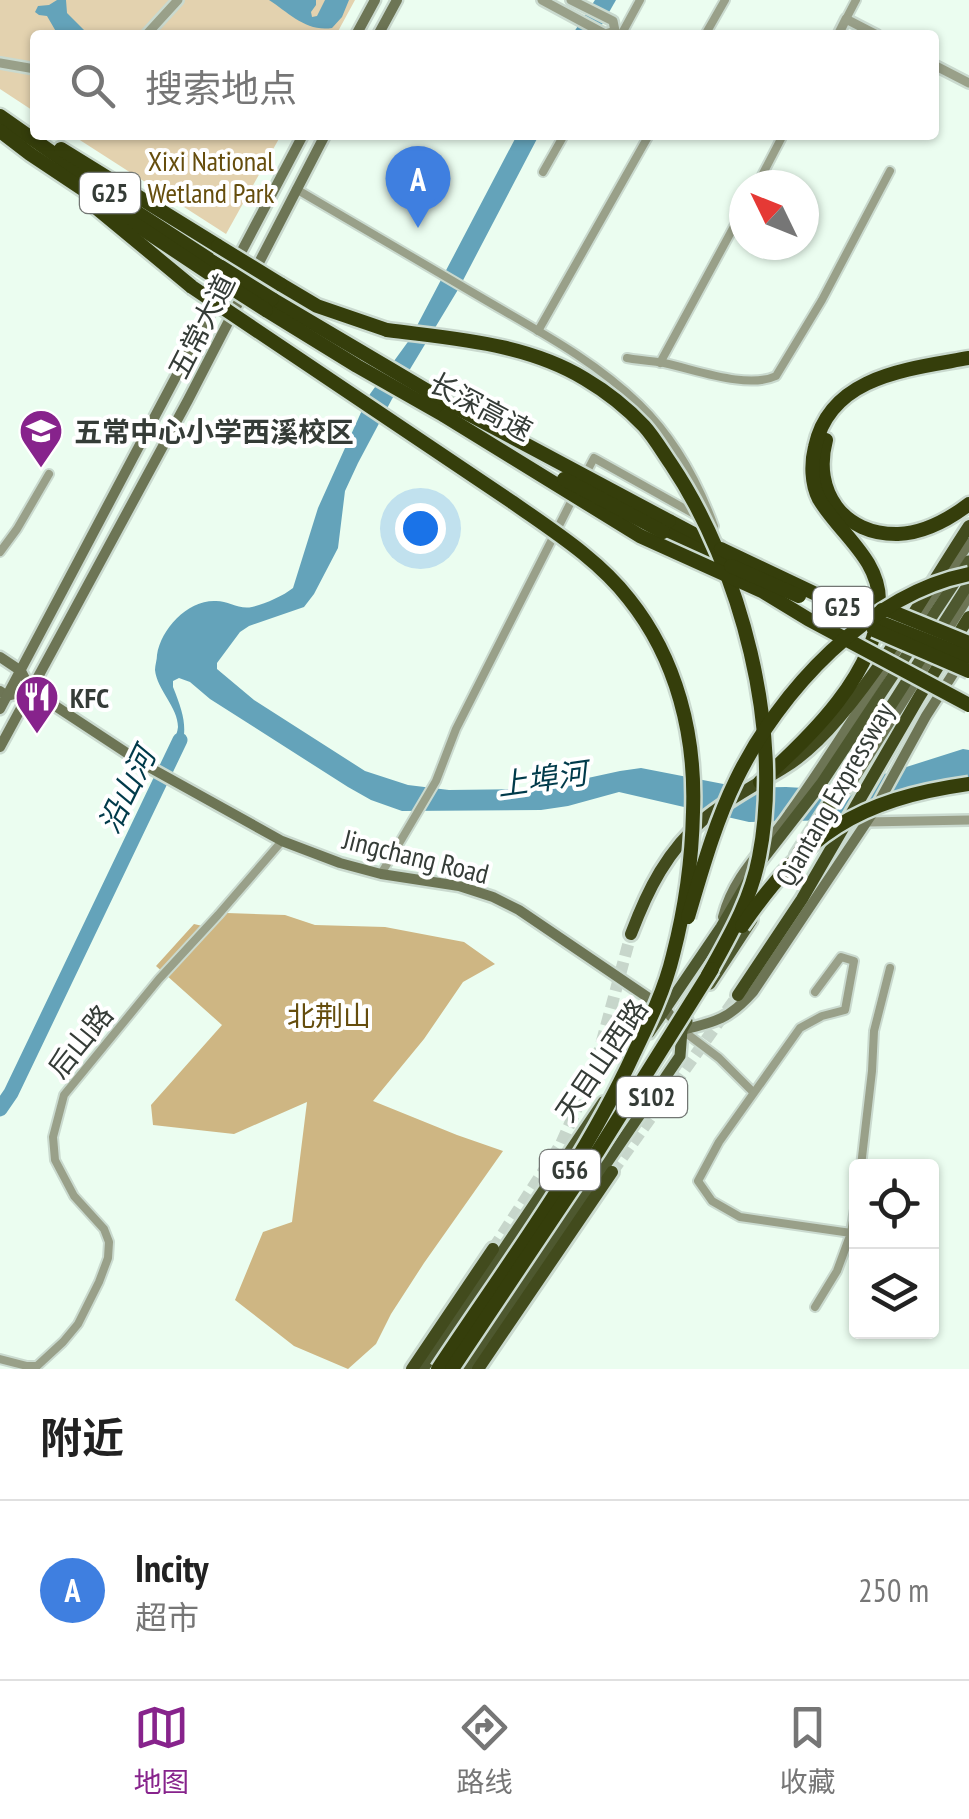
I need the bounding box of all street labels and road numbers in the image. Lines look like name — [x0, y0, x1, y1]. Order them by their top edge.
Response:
road number: G25 — [80, 173, 140, 213]
street label: 五常大道 — [159, 268, 243, 384]
street label: 长深高速 — [423, 363, 539, 449]
road number: G25 — [813, 587, 873, 627]
street label: Qiantang Expressway — [766, 695, 902, 893]
street label: Jingchang Road — [338, 820, 493, 892]
street label: 天目山西路 — [547, 992, 655, 1128]
street label: 后山路 — [39, 997, 121, 1085]
road number: S102 — [617, 1077, 687, 1117]
road number: G56 — [540, 1150, 600, 1190]

